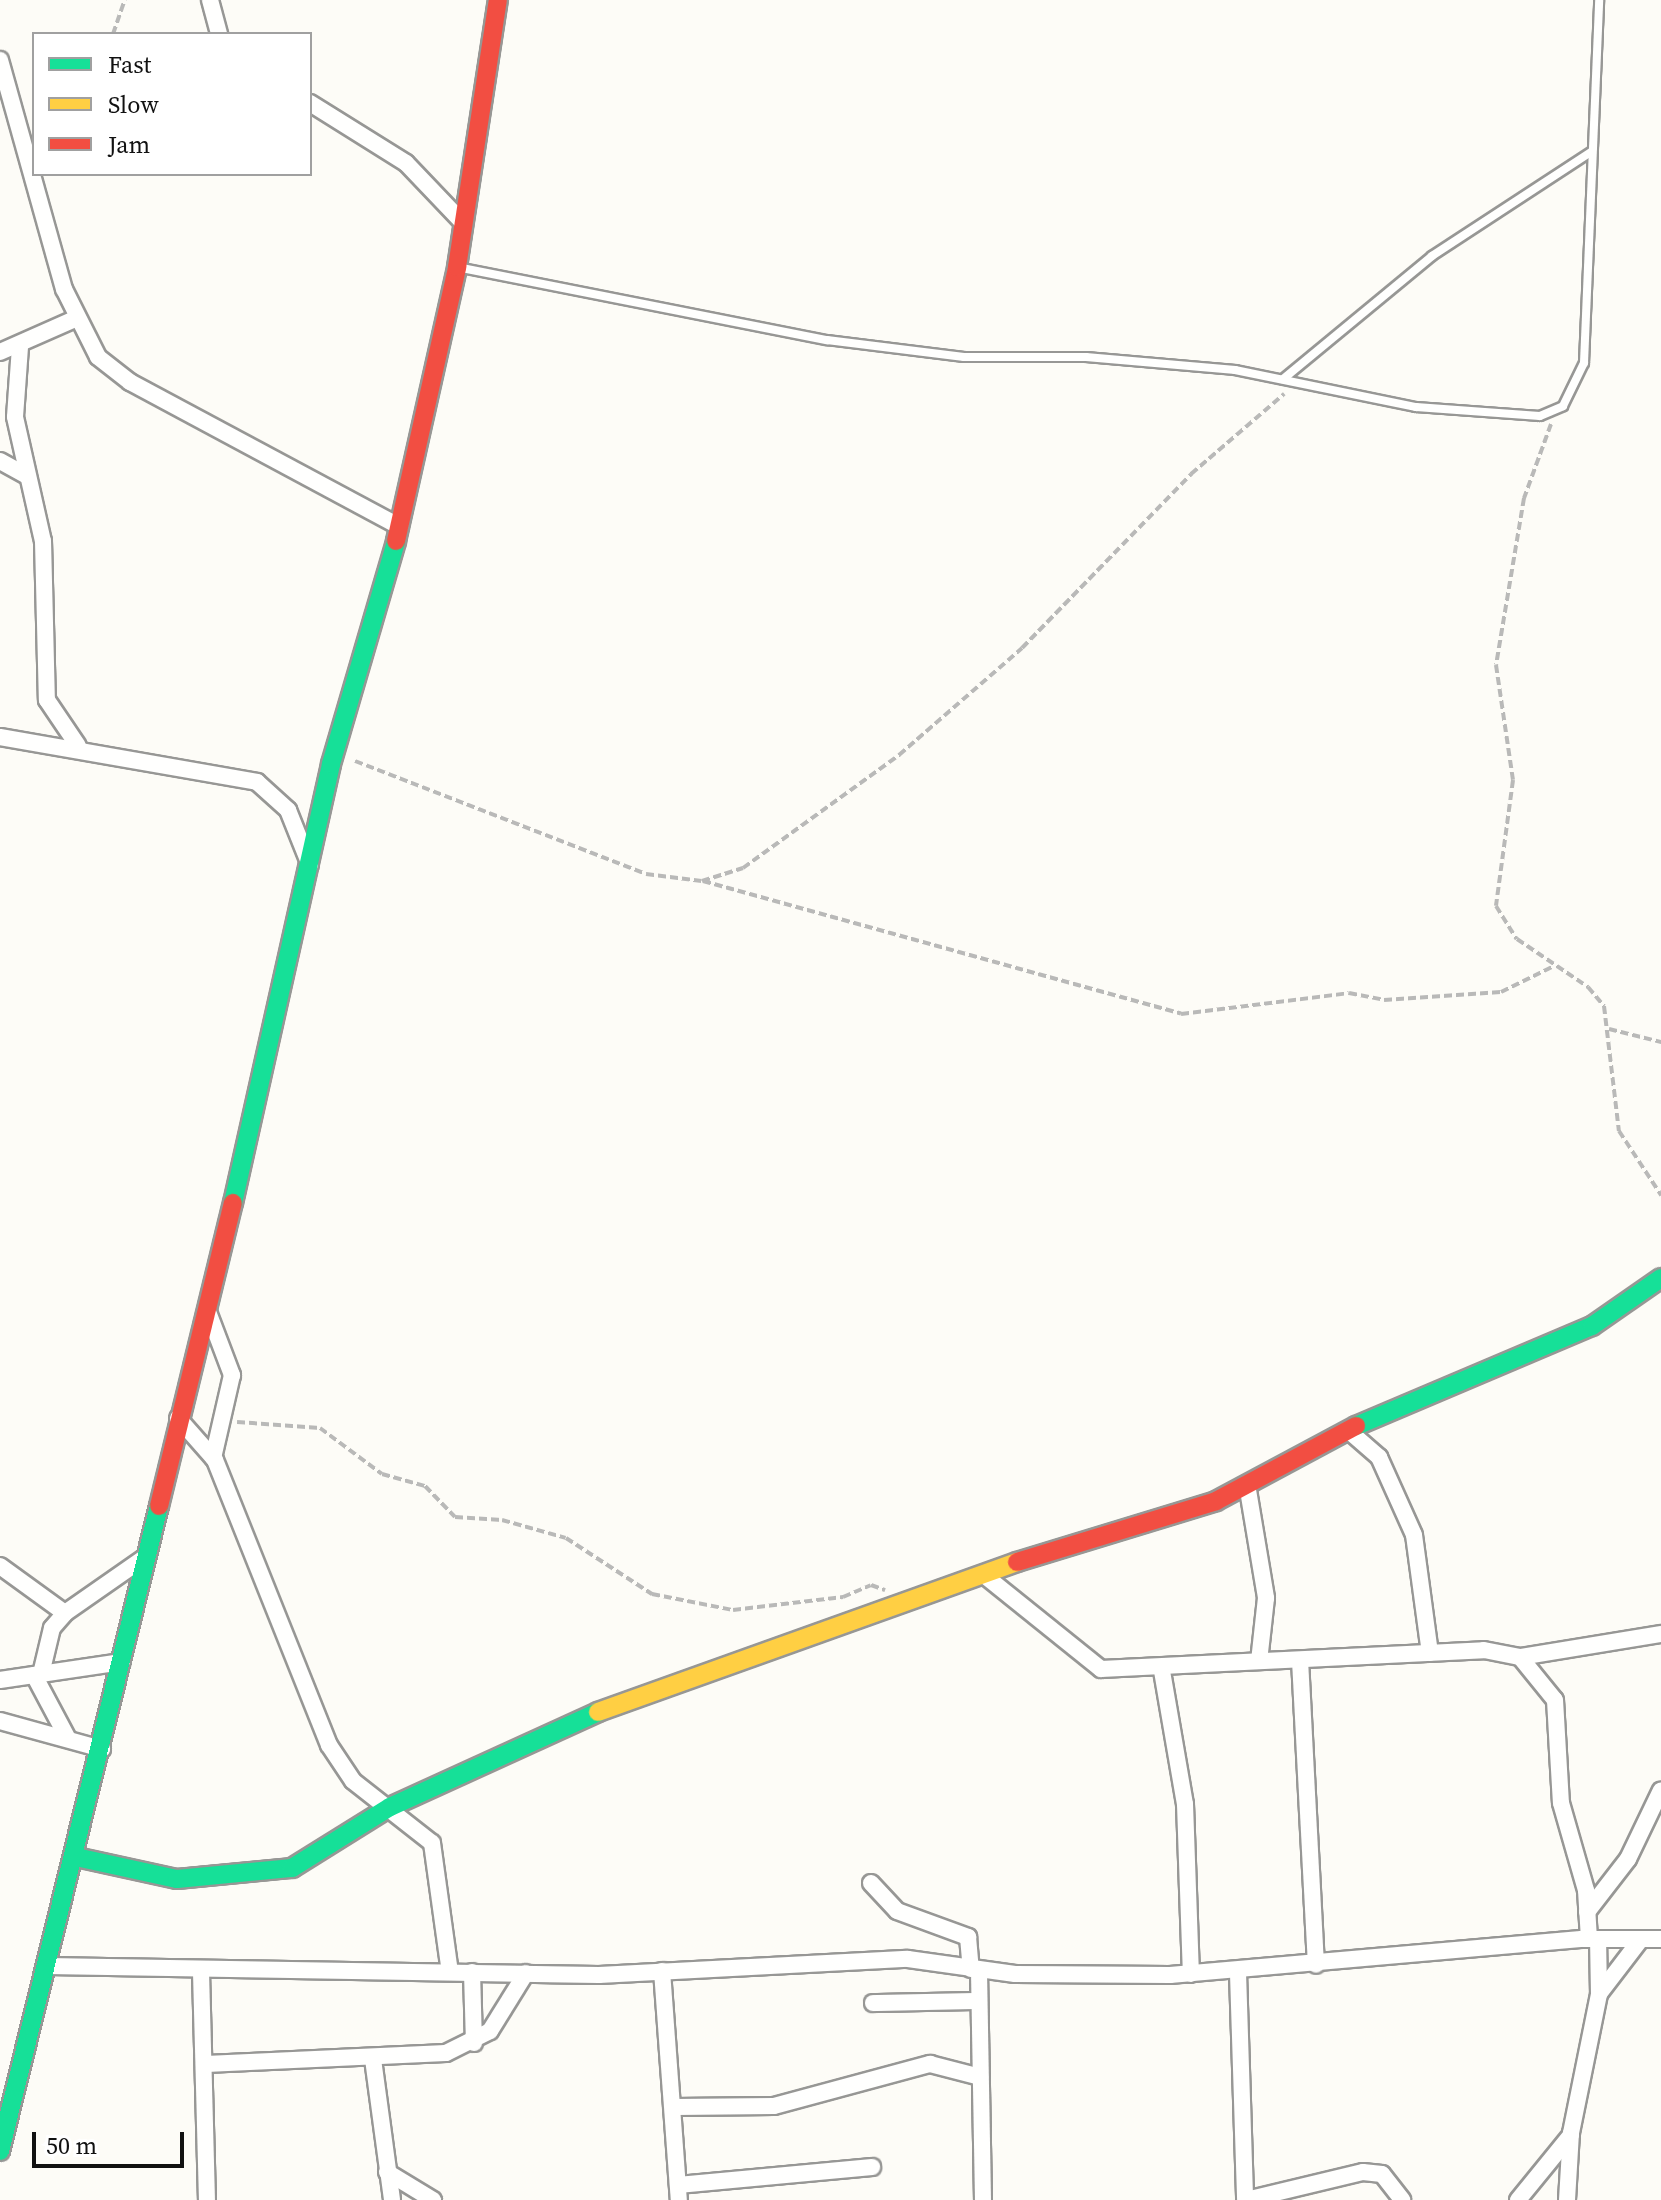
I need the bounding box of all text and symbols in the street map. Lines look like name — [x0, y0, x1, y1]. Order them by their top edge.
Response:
legend — [32, 32, 312, 176]
text: Fast — [108, 48, 151, 81]
text: Slow — [108, 88, 159, 121]
text: Jam — [108, 128, 150, 161]
scale bar — [36, 2116, 188, 2166]
text: 50 m — [46, 2129, 97, 2162]

